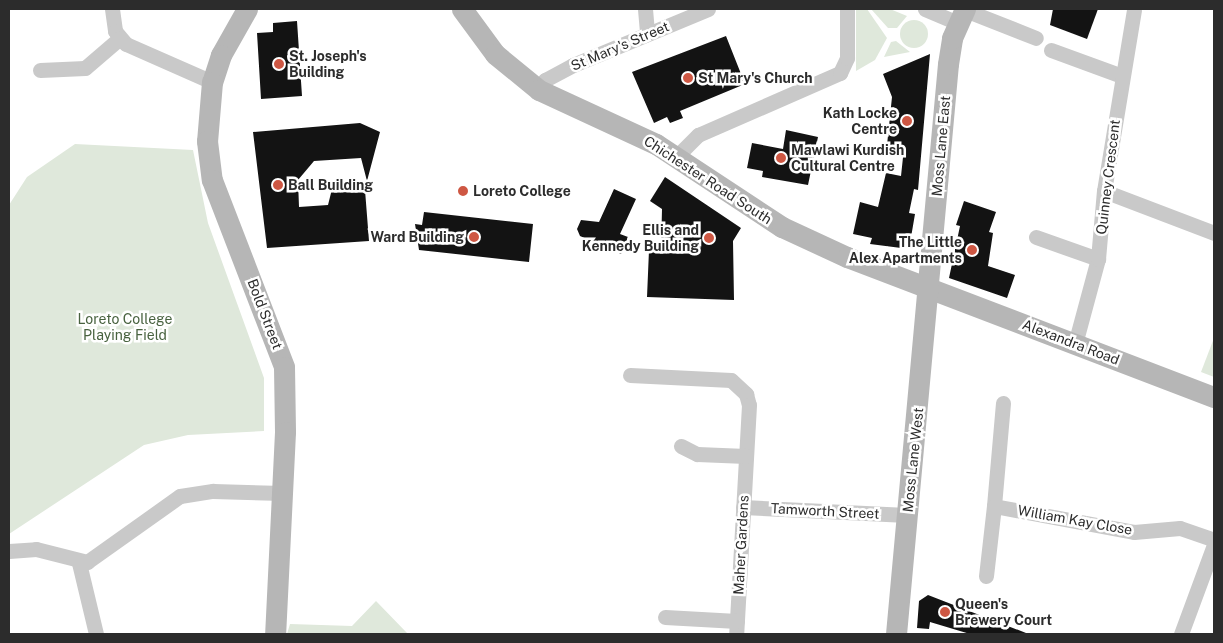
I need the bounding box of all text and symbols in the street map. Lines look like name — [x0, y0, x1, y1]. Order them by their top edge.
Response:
street label: St Mary's Street — [568, 18, 672, 74]
place label: St. Joseph's Building — [289, 48, 367, 80]
marker: St. Joseph's Building — [273, 58, 285, 70]
place label: St Mary's Church — [698, 70, 813, 86]
marker: St Mary's Church — [682, 72, 694, 84]
street label: Moss Lane East — [928, 95, 954, 197]
place label: Kath Locke Centre — [823, 105, 897, 138]
marker: Kath Locke Centre — [901, 115, 913, 127]
street label: Quinney Crescent — [1093, 119, 1123, 235]
street label: Chichester Road South — [641, 132, 775, 228]
place label: Mawlawi Kurdish Cultural Centre — [791, 142, 904, 174]
marker: Mawlawi Kurdish Cultural Centre — [775, 152, 787, 164]
place label: Ball Building — [288, 177, 373, 193]
marker: Ball Building — [272, 179, 284, 191]
place label: Loreto College — [473, 183, 571, 199]
marker: Loreto College — [457, 185, 469, 197]
place label: Ellis and Kennedy Building — [582, 222, 699, 254]
place label: Ward Building — [370, 229, 464, 245]
marker: Ward Building — [468, 231, 480, 243]
marker: Ellis and Kennedy Building — [703, 232, 715, 244]
place label: The Little Alex Apartments — [849, 234, 962, 266]
marker: The Little Alex Apartments — [966, 244, 978, 256]
street label: Bold Street — [244, 276, 286, 352]
park label: Loreto College Playing Field — [77, 311, 173, 344]
street label: Alexandra Road — [1020, 316, 1122, 368]
street label: Moss Lane West — [899, 407, 927, 513]
street label: Maher Gardens — [730, 495, 752, 595]
street label: Tamworth Street — [770, 500, 880, 522]
street label: William Kay Close — [1016, 502, 1134, 538]
place label: Queen's Brewery Court — [955, 596, 1052, 628]
marker: Queen's Brewery Court — [939, 606, 951, 618]

